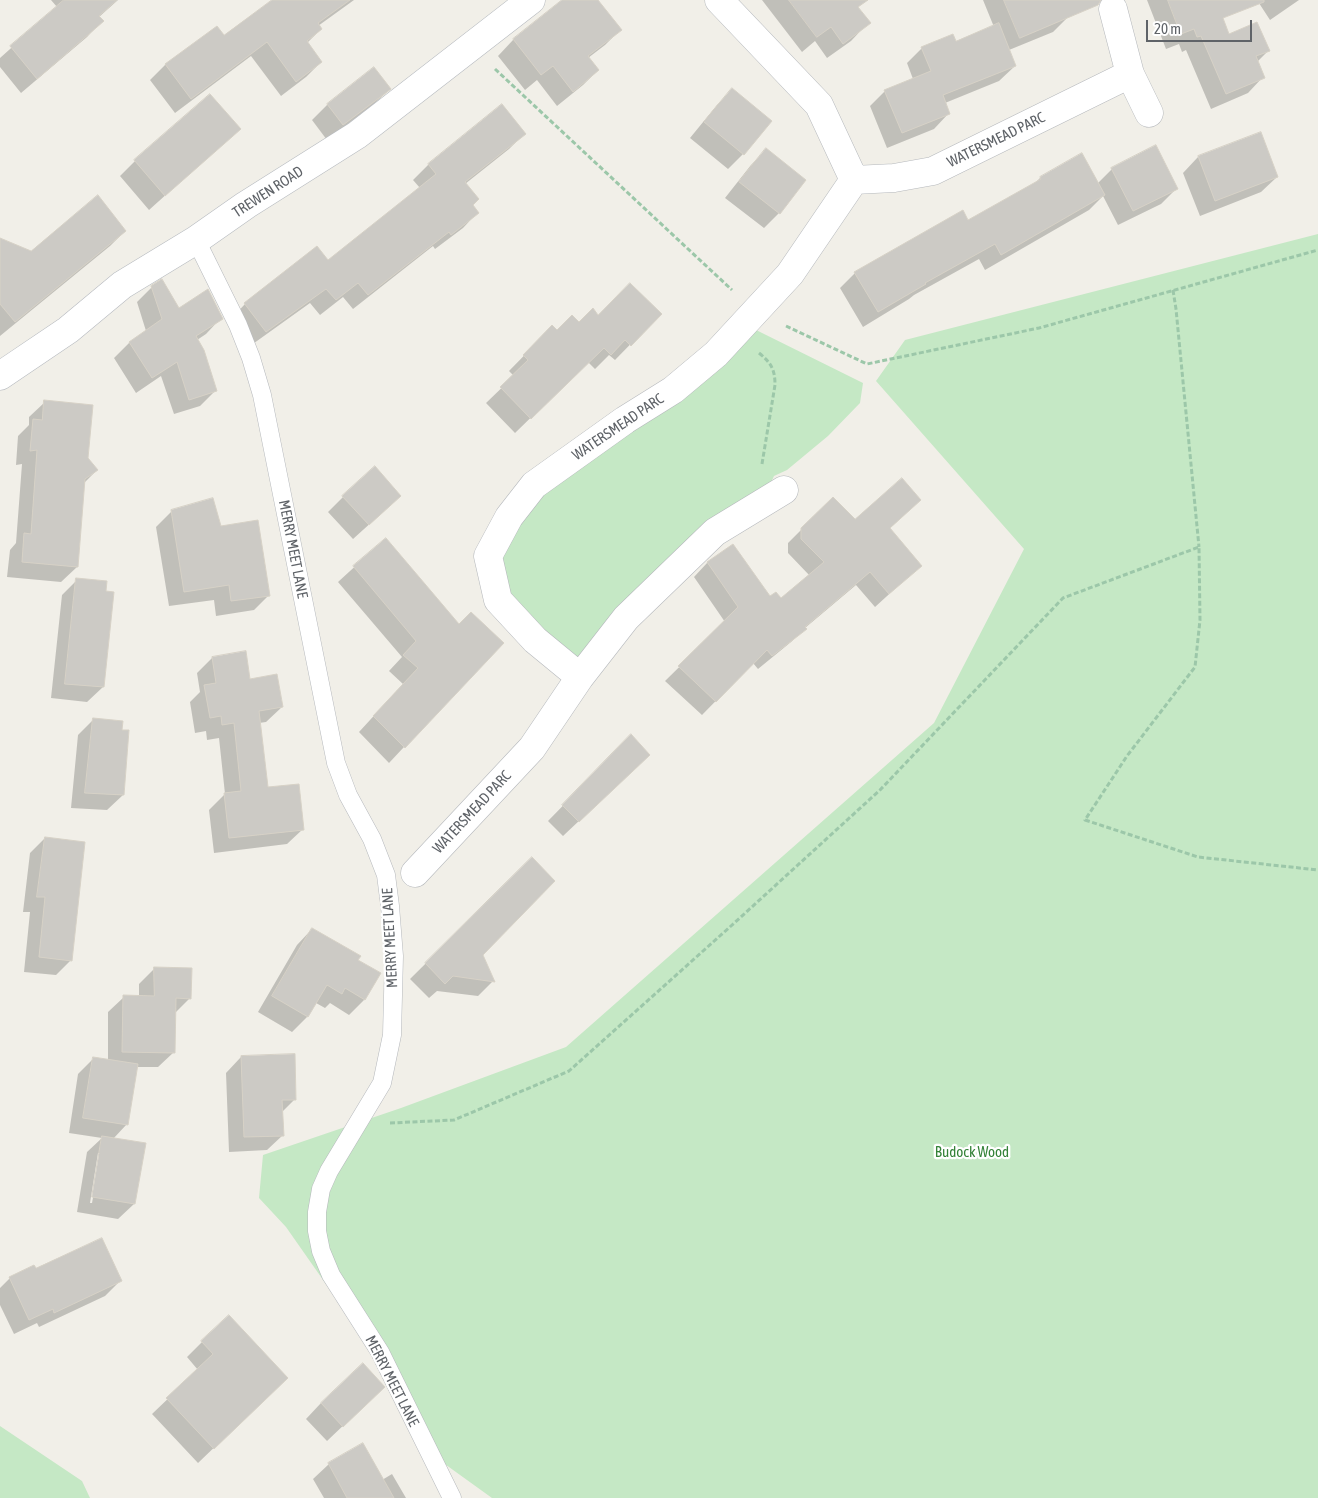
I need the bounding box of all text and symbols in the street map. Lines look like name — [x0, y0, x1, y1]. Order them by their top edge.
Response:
scale bar — [1148, 10, 1254, 42]
text: 20 m — [1154, 20, 1181, 37]
street label: WATERSMEAD PARC — [944, 109, 1048, 171]
street label: TREWEN ROAD — [229, 163, 307, 221]
street label: WATERSMEAD PARC — [569, 390, 667, 464]
street label: MERRY MEET LANE — [275, 498, 311, 600]
street label: WATERSMEAD PARC — [429, 767, 515, 857]
street label: MERRY MEET LANE — [378, 888, 402, 988]
park label: Budock Wood — [935, 1143, 1009, 1161]
street label: MERRY MEET LANE — [361, 1332, 423, 1430]

